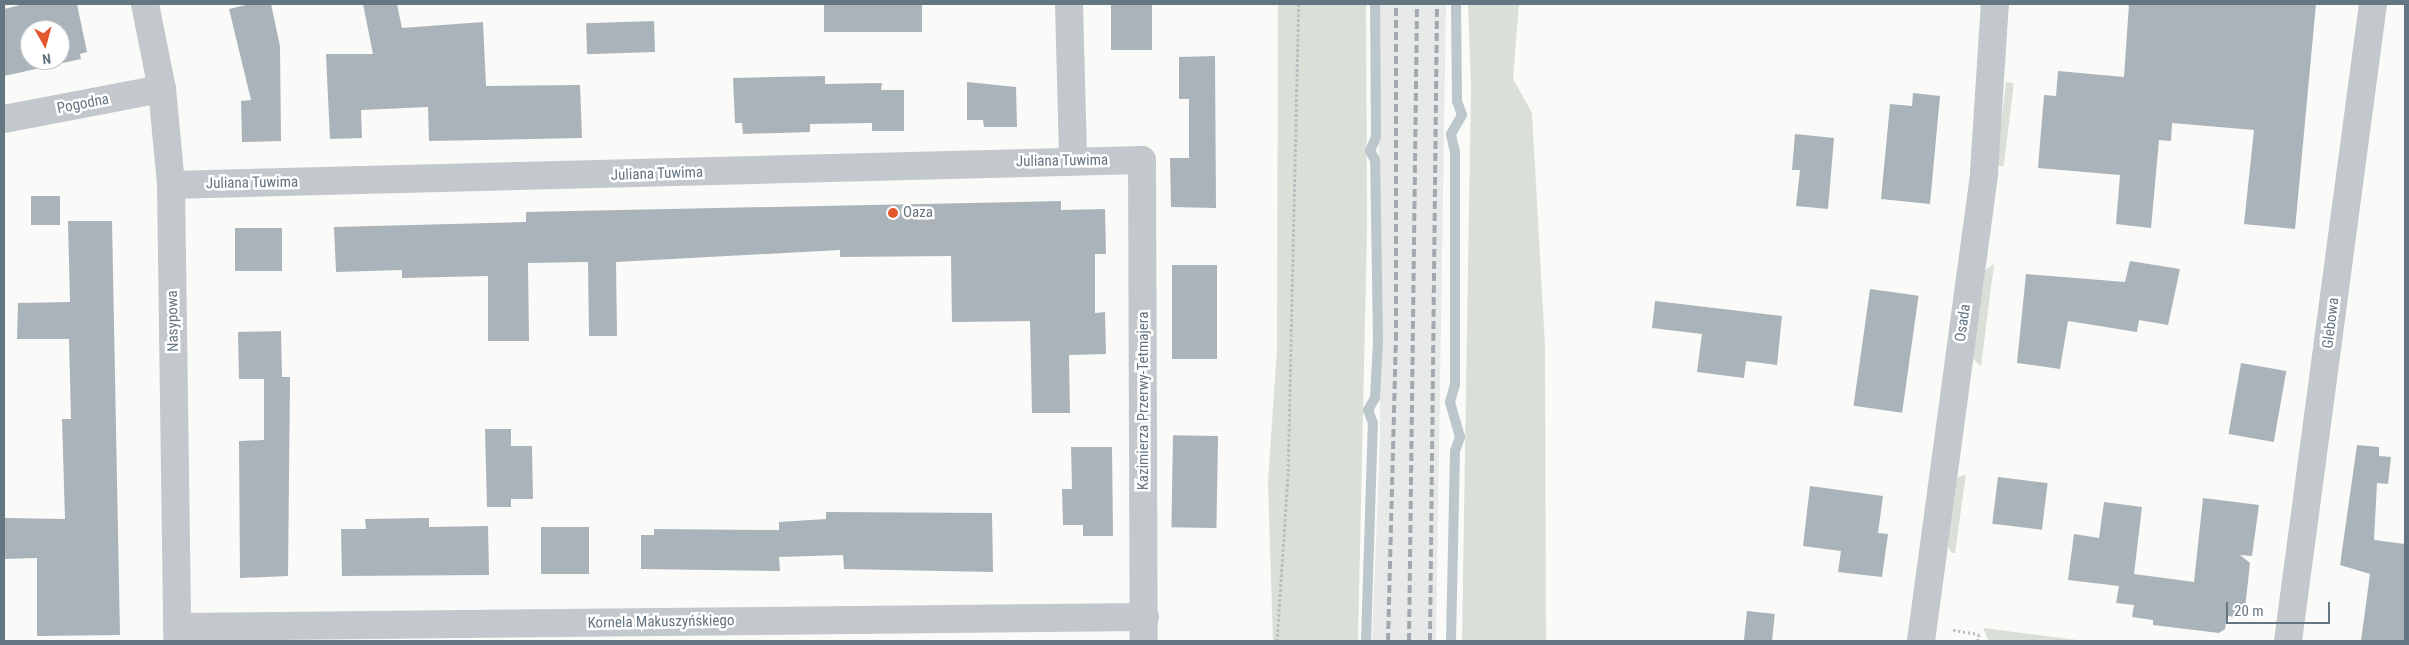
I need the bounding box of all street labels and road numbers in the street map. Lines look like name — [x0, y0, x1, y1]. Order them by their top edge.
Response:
street label: Pogodna — [55, 90, 111, 118]
street label: Juliana Tuwima — [1016, 151, 1108, 171]
street label: Juliana Tuwima — [610, 163, 704, 185]
street label: Juliana Tuwima — [206, 173, 298, 193]
street label: Nasypowa — [163, 290, 183, 352]
street label: Glebowa — [2319, 296, 2343, 350]
street label: Osada — [1951, 303, 1975, 343]
street label: Kazimierza Przerwy-Tetmajera — [1135, 312, 1153, 490]
street label: Kornela Makuszyńskiego — [587, 612, 735, 632]

